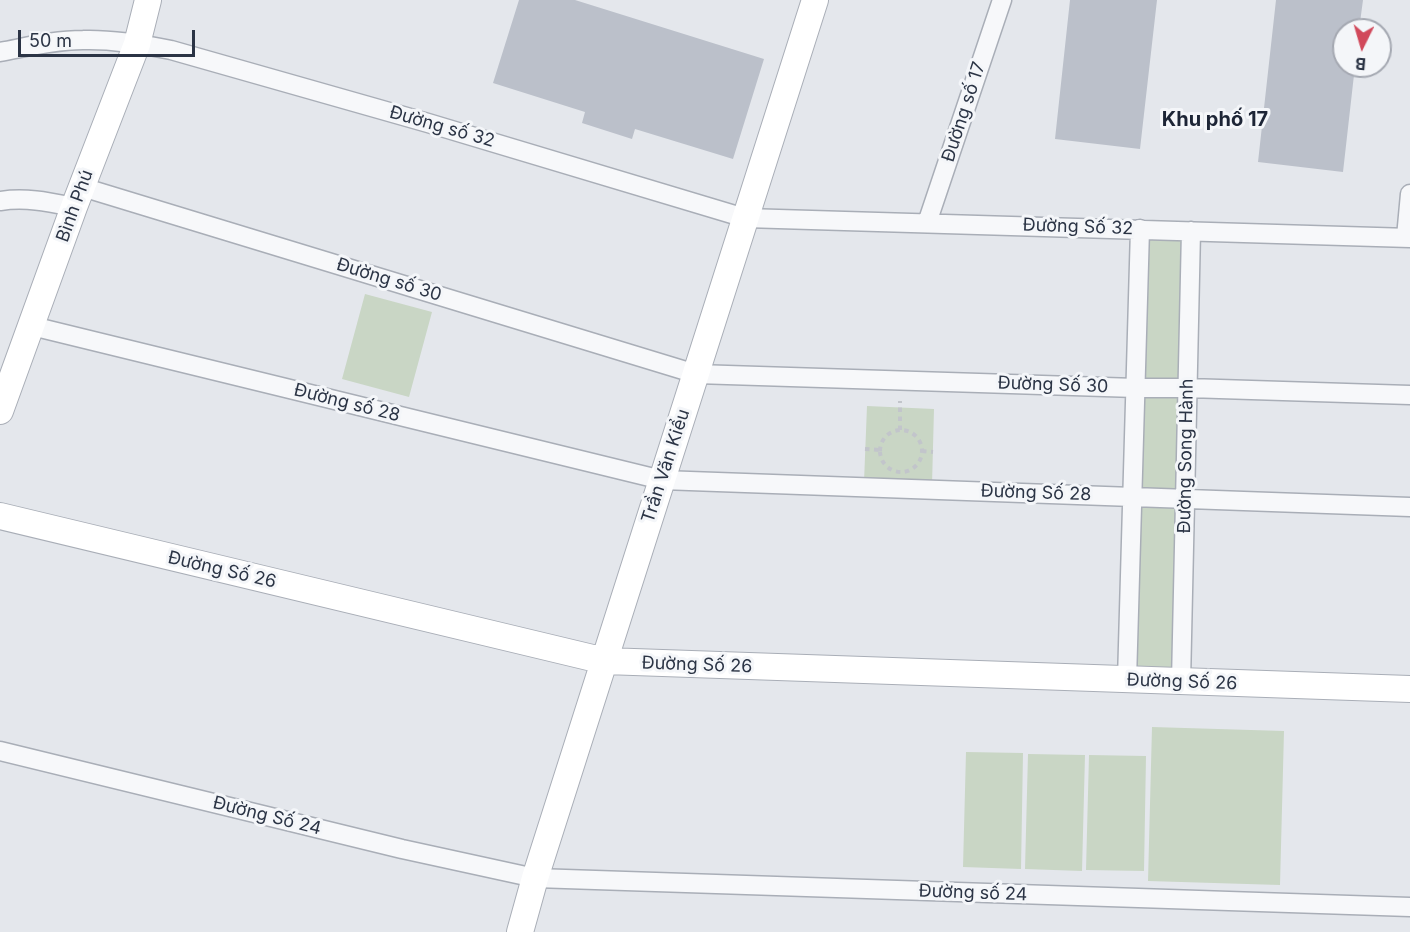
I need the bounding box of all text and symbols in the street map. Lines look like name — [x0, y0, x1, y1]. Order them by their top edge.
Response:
scale bar — [21, 18, 198, 56]
north arrow — [1332, 18, 1392, 78]
text: 50 m — [29, 30, 72, 51]
text: B — [1354, 54, 1367, 74]
street label: Đường số 17 — [938, 59, 990, 165]
street label: Đường số 32 — [387, 102, 497, 152]
district label: Khu phố 17 — [1162, 108, 1268, 132]
street label: Bình Phú — [52, 167, 98, 245]
street label: Đường Số 32 — [1022, 214, 1134, 240]
street label: Đường số 30 — [334, 254, 444, 306]
street label: Đường Số 30 — [997, 372, 1109, 398]
street label: Đường Song Hành — [1174, 378, 1198, 534]
street label: Đường số 28 — [292, 379, 402, 427]
street label: Trần Văn Kiểu — [637, 406, 695, 526]
street label: Đường Số 28 — [980, 480, 1092, 506]
street label: Đường Số 26 — [166, 547, 278, 593]
street label: Đường Số 26 — [641, 652, 753, 678]
street label: Đường Số 26 — [1126, 669, 1238, 695]
street label: Đường Số 24 — [211, 792, 323, 840]
street label: Đường số 24 — [918, 880, 1028, 906]

